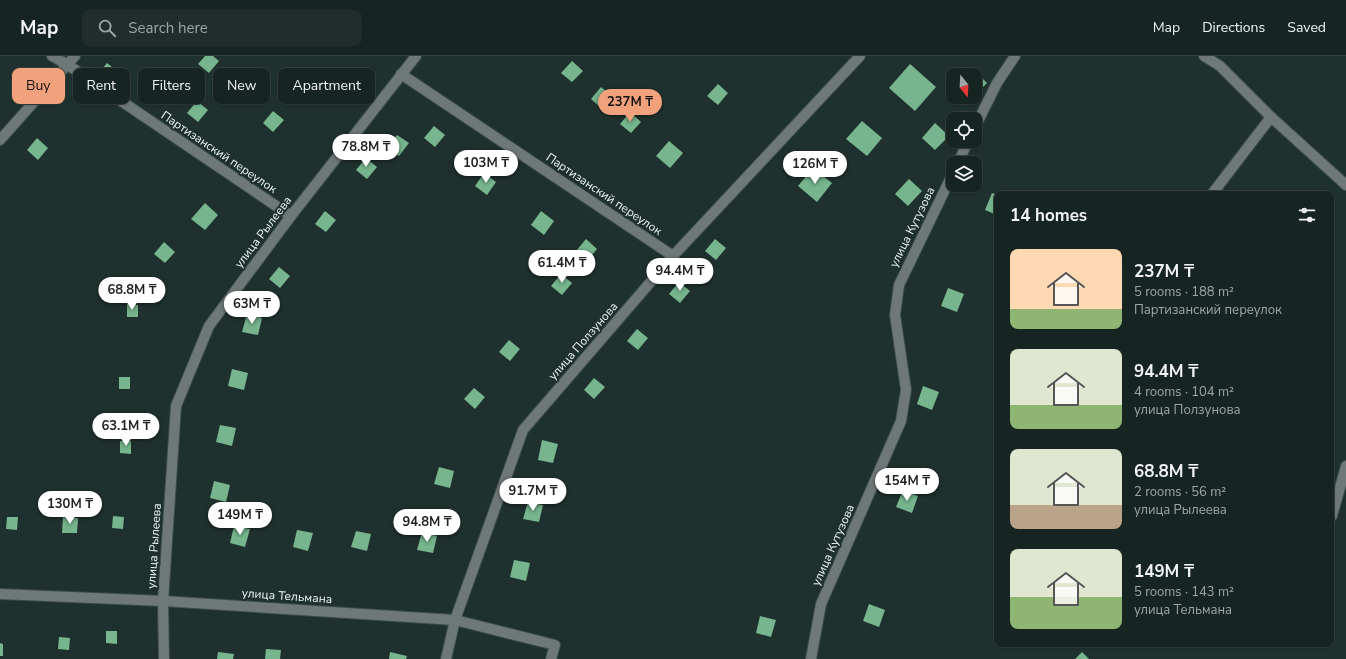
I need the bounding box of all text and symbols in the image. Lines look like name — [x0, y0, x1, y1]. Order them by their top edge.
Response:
search box — [82, 10, 362, 46]
text: Map — [20, 15, 58, 41]
icon: search — [96, 17, 118, 39]
text: Search here — [128, 18, 208, 38]
text: Map — [1153, 18, 1180, 37]
text: Directions — [1202, 18, 1265, 37]
text: Saved — [1287, 18, 1326, 37]
chip: Buy — [12, 68, 65, 104]
chip: Rent — [73, 68, 130, 104]
chip: Filters — [138, 68, 205, 104]
chip: New — [213, 68, 270, 104]
chip: Apartment — [278, 68, 375, 104]
north arrow — [946, 68, 982, 104]
map controls — [946, 68, 982, 192]
pin: 237M ₸ — [597, 89, 663, 123]
text: 237M ₸ — [607, 93, 653, 111]
street label: Партизанский переулок — [158, 107, 281, 197]
button: locate — [946, 112, 982, 148]
pin: 78.8M ₸ — [329, 134, 403, 168]
text: 78.8M ₸ — [341, 138, 391, 156]
street label: Партизанский переулок — [543, 149, 666, 239]
pin: 103M ₸ — [453, 150, 519, 184]
pin: 126M ₸ — [782, 151, 848, 185]
text: 103M ₸ — [463, 154, 509, 172]
text: 126M ₸ — [792, 155, 838, 173]
button: layers — [946, 156, 982, 192]
street label: улица Кутузова — [886, 184, 938, 270]
street label: улица Рылеева — [231, 193, 295, 271]
text: 14 homes — [1010, 204, 1087, 227]
icon: filters — [1296, 204, 1318, 226]
pin: 61.4M ₸ — [525, 250, 599, 284]
text: 61.4M ₸ — [537, 254, 587, 272]
pin: 94.4M ₸ — [643, 258, 717, 292]
text: 237M ₸ — [1134, 260, 1194, 283]
text: 94.4M ₸ — [655, 262, 705, 280]
icon: home — [1042, 265, 1090, 313]
pin: 68.8M ₸ — [95, 277, 169, 311]
text: 68.8M ₸ — [107, 281, 157, 299]
text: 5 rooms · 188 m² — [1134, 283, 1234, 301]
pin: 63M ₸ — [224, 291, 280, 325]
text: 63M ₸ — [233, 295, 271, 313]
street label: улица Ползунова — [545, 299, 621, 383]
text: Партизанский переулок — [1134, 301, 1282, 319]
text: 94.4M ₸ — [1134, 360, 1198, 383]
icon: home — [1042, 365, 1090, 413]
text: 4 rooms · 104 m² — [1134, 383, 1234, 401]
text: улица Ползунова — [1134, 401, 1241, 419]
pin: 63.1M ₸ — [89, 413, 163, 447]
text: 63.1M ₸ — [101, 417, 151, 435]
text: 68.8M ₸ — [1134, 460, 1198, 483]
icon: home — [1042, 465, 1090, 513]
pin: 154M ₸ — [874, 468, 940, 502]
text: 154M ₸ — [884, 472, 930, 490]
pin: 91.7M ₸ — [496, 478, 570, 512]
text: 91.7M ₸ — [508, 482, 558, 500]
text: 2 rooms · 56 m² — [1134, 483, 1226, 501]
pin: 130M ₸ — [37, 491, 103, 525]
text: 130M ₸ — [47, 495, 93, 513]
text: улица Рылеева — [1134, 501, 1227, 519]
pin: 149M ₸ — [207, 502, 273, 536]
street label: улица Кутузова — [808, 502, 858, 588]
street label: улица Рылеева — [143, 503, 165, 589]
text: 149M ₸ — [217, 506, 263, 524]
pin: 94.8M ₸ — [390, 509, 464, 543]
text: 94.8M ₸ — [402, 513, 452, 531]
text: 149M ₸ — [1134, 560, 1194, 583]
icon: home — [1042, 565, 1090, 613]
text: 5 rooms · 143 m² — [1134, 583, 1234, 601]
street label: улица Тельмана — [241, 585, 333, 607]
text: улица Тельмана — [1134, 601, 1232, 619]

